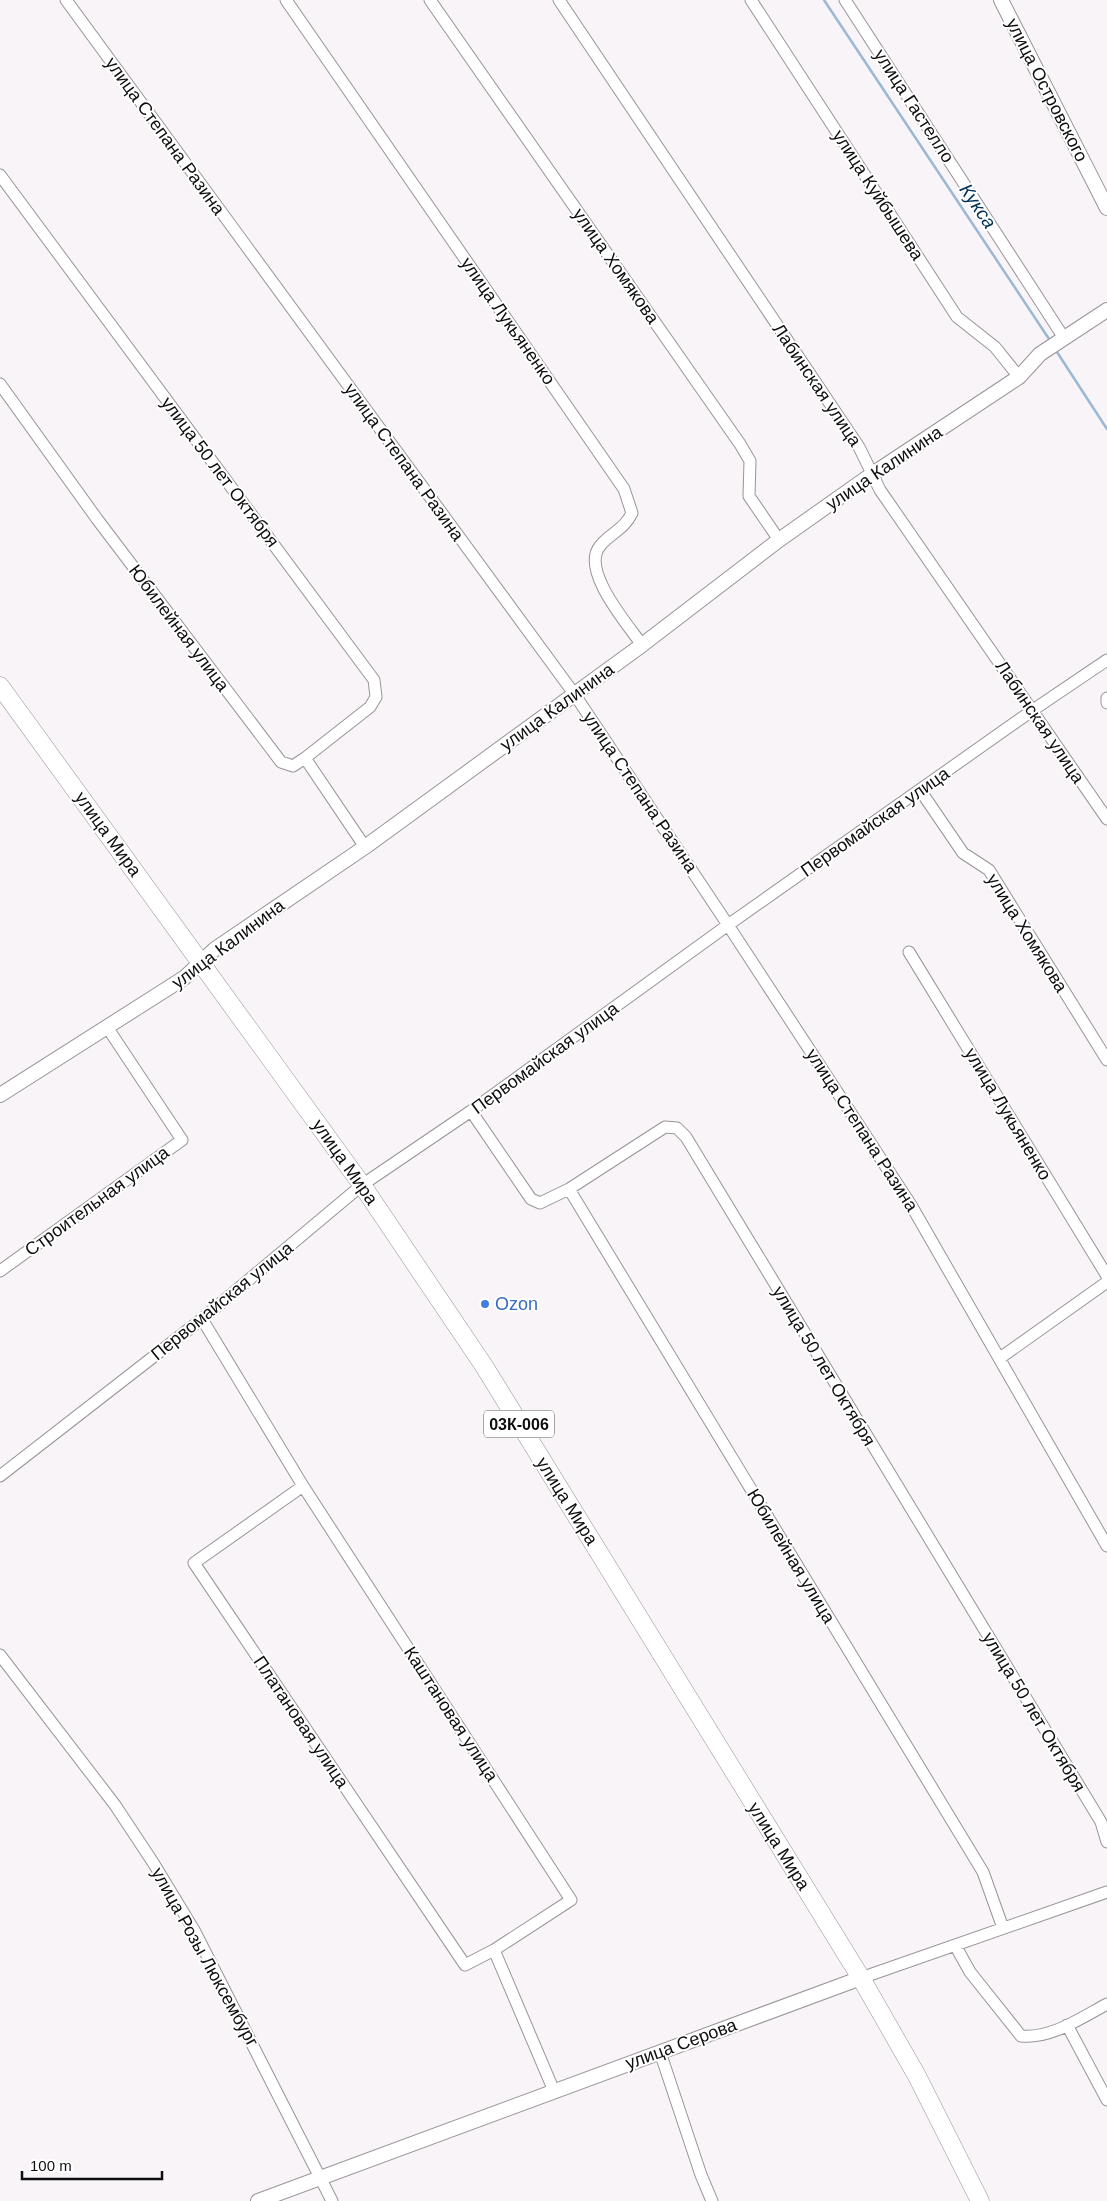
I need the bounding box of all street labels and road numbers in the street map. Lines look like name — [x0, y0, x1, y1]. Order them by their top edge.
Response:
street label: улица Островского — [1002, 15, 1092, 165]
street label: улица Гастелло — [870, 46, 958, 166]
street label: улица Степана Разина — [101, 53, 229, 219]
street label: улица Куйбышева — [828, 126, 928, 265]
street label: улица Хомякова — [569, 205, 664, 328]
street label: улица Лукьяненко — [457, 254, 559, 388]
street label: Лабинская улица — [769, 320, 866, 451]
street label: улица Степана Разина — [340, 379, 468, 545]
street label: улица 50 лет Октября — [157, 393, 283, 551]
street label: улица Калинина — [822, 421, 947, 514]
street label: Юбилейная улица — [125, 561, 234, 696]
street label: Лабинская улица — [992, 657, 1089, 788]
street label: улица Калинина — [496, 659, 618, 755]
street label: улица Степана Разина — [579, 708, 702, 877]
street label: Первомайская улица — [797, 763, 954, 881]
street label: улица Мира — [71, 788, 146, 881]
street label: улица Хомякова — [983, 870, 1072, 997]
street label: улица Калинина — [168, 895, 289, 993]
street label: Первомайская улица — [468, 998, 623, 1118]
street label: улица Лукьяненко — [961, 1044, 1055, 1184]
street label: улица Степана Разина — [802, 1045, 923, 1216]
street label: улица Мира — [308, 1115, 382, 1209]
street label: Строительная улица — [21, 1142, 174, 1260]
street label: Первомайская улица — [147, 1237, 298, 1364]
street label: улица 50 лет Октября — [768, 1283, 880, 1449]
road number: 03К-006 — [484, 1410, 554, 1438]
street label: улица Мира — [532, 1453, 602, 1549]
street label: Юбилейная улица — [743, 1485, 840, 1628]
street label: улица 50 лет Октября — [978, 1629, 1090, 1795]
street label: Каштановая улица — [400, 1643, 503, 1786]
street label: Платановая улица — [249, 1652, 353, 1793]
street label: улица Мира — [744, 1798, 814, 1894]
street label: улица Розы Люксембург — [147, 1864, 263, 2050]
street label: улица Серова — [623, 2014, 740, 2073]

